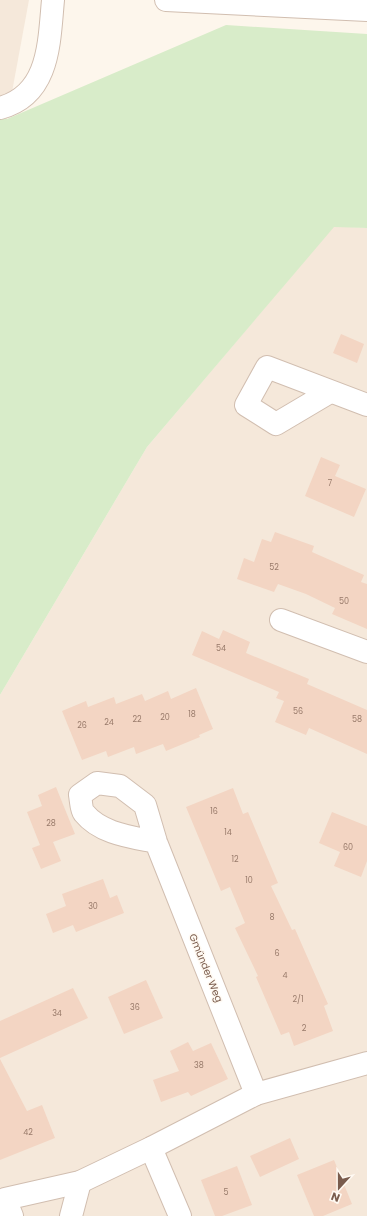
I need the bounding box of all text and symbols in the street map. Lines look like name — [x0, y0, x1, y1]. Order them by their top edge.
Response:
house number: 7 — [328, 478, 333, 489]
house number: 52 — [269, 562, 279, 573]
house number: 50 — [339, 596, 349, 607]
house number: 54 — [216, 643, 226, 654]
house number: 56 — [293, 706, 303, 717]
house number: 18 — [188, 709, 196, 720]
house number: 20 — [160, 712, 170, 723]
house number: 22 — [132, 714, 142, 725]
house number: 58 — [352, 714, 362, 725]
house number: 24 — [104, 717, 114, 728]
house number: 26 — [77, 720, 87, 731]
house number: 16 — [210, 806, 218, 817]
house number: 28 — [46, 818, 56, 829]
house number: 14 — [224, 827, 232, 838]
house number: 60 — [343, 842, 353, 853]
house number: 12 — [231, 854, 239, 865]
house number: 10 — [245, 875, 253, 886]
house number: 30 — [88, 901, 98, 912]
house number: 8 — [269, 912, 275, 923]
street label: Gmünder Weg — [185, 931, 227, 1005]
house number: 6 — [274, 948, 280, 959]
house number: 4 — [282, 970, 288, 981]
house number: 2/1 — [293, 994, 303, 1005]
house number: 36 — [130, 1002, 140, 1013]
house number: 34 — [52, 1008, 62, 1019]
house number: 2 — [302, 1023, 307, 1034]
house number: 38 — [194, 1060, 204, 1071]
house number: 42 — [23, 1127, 33, 1138]
north arrow — [319, 1168, 359, 1208]
house number: 5 — [223, 1187, 229, 1198]
text: N — [329, 1188, 342, 1206]

